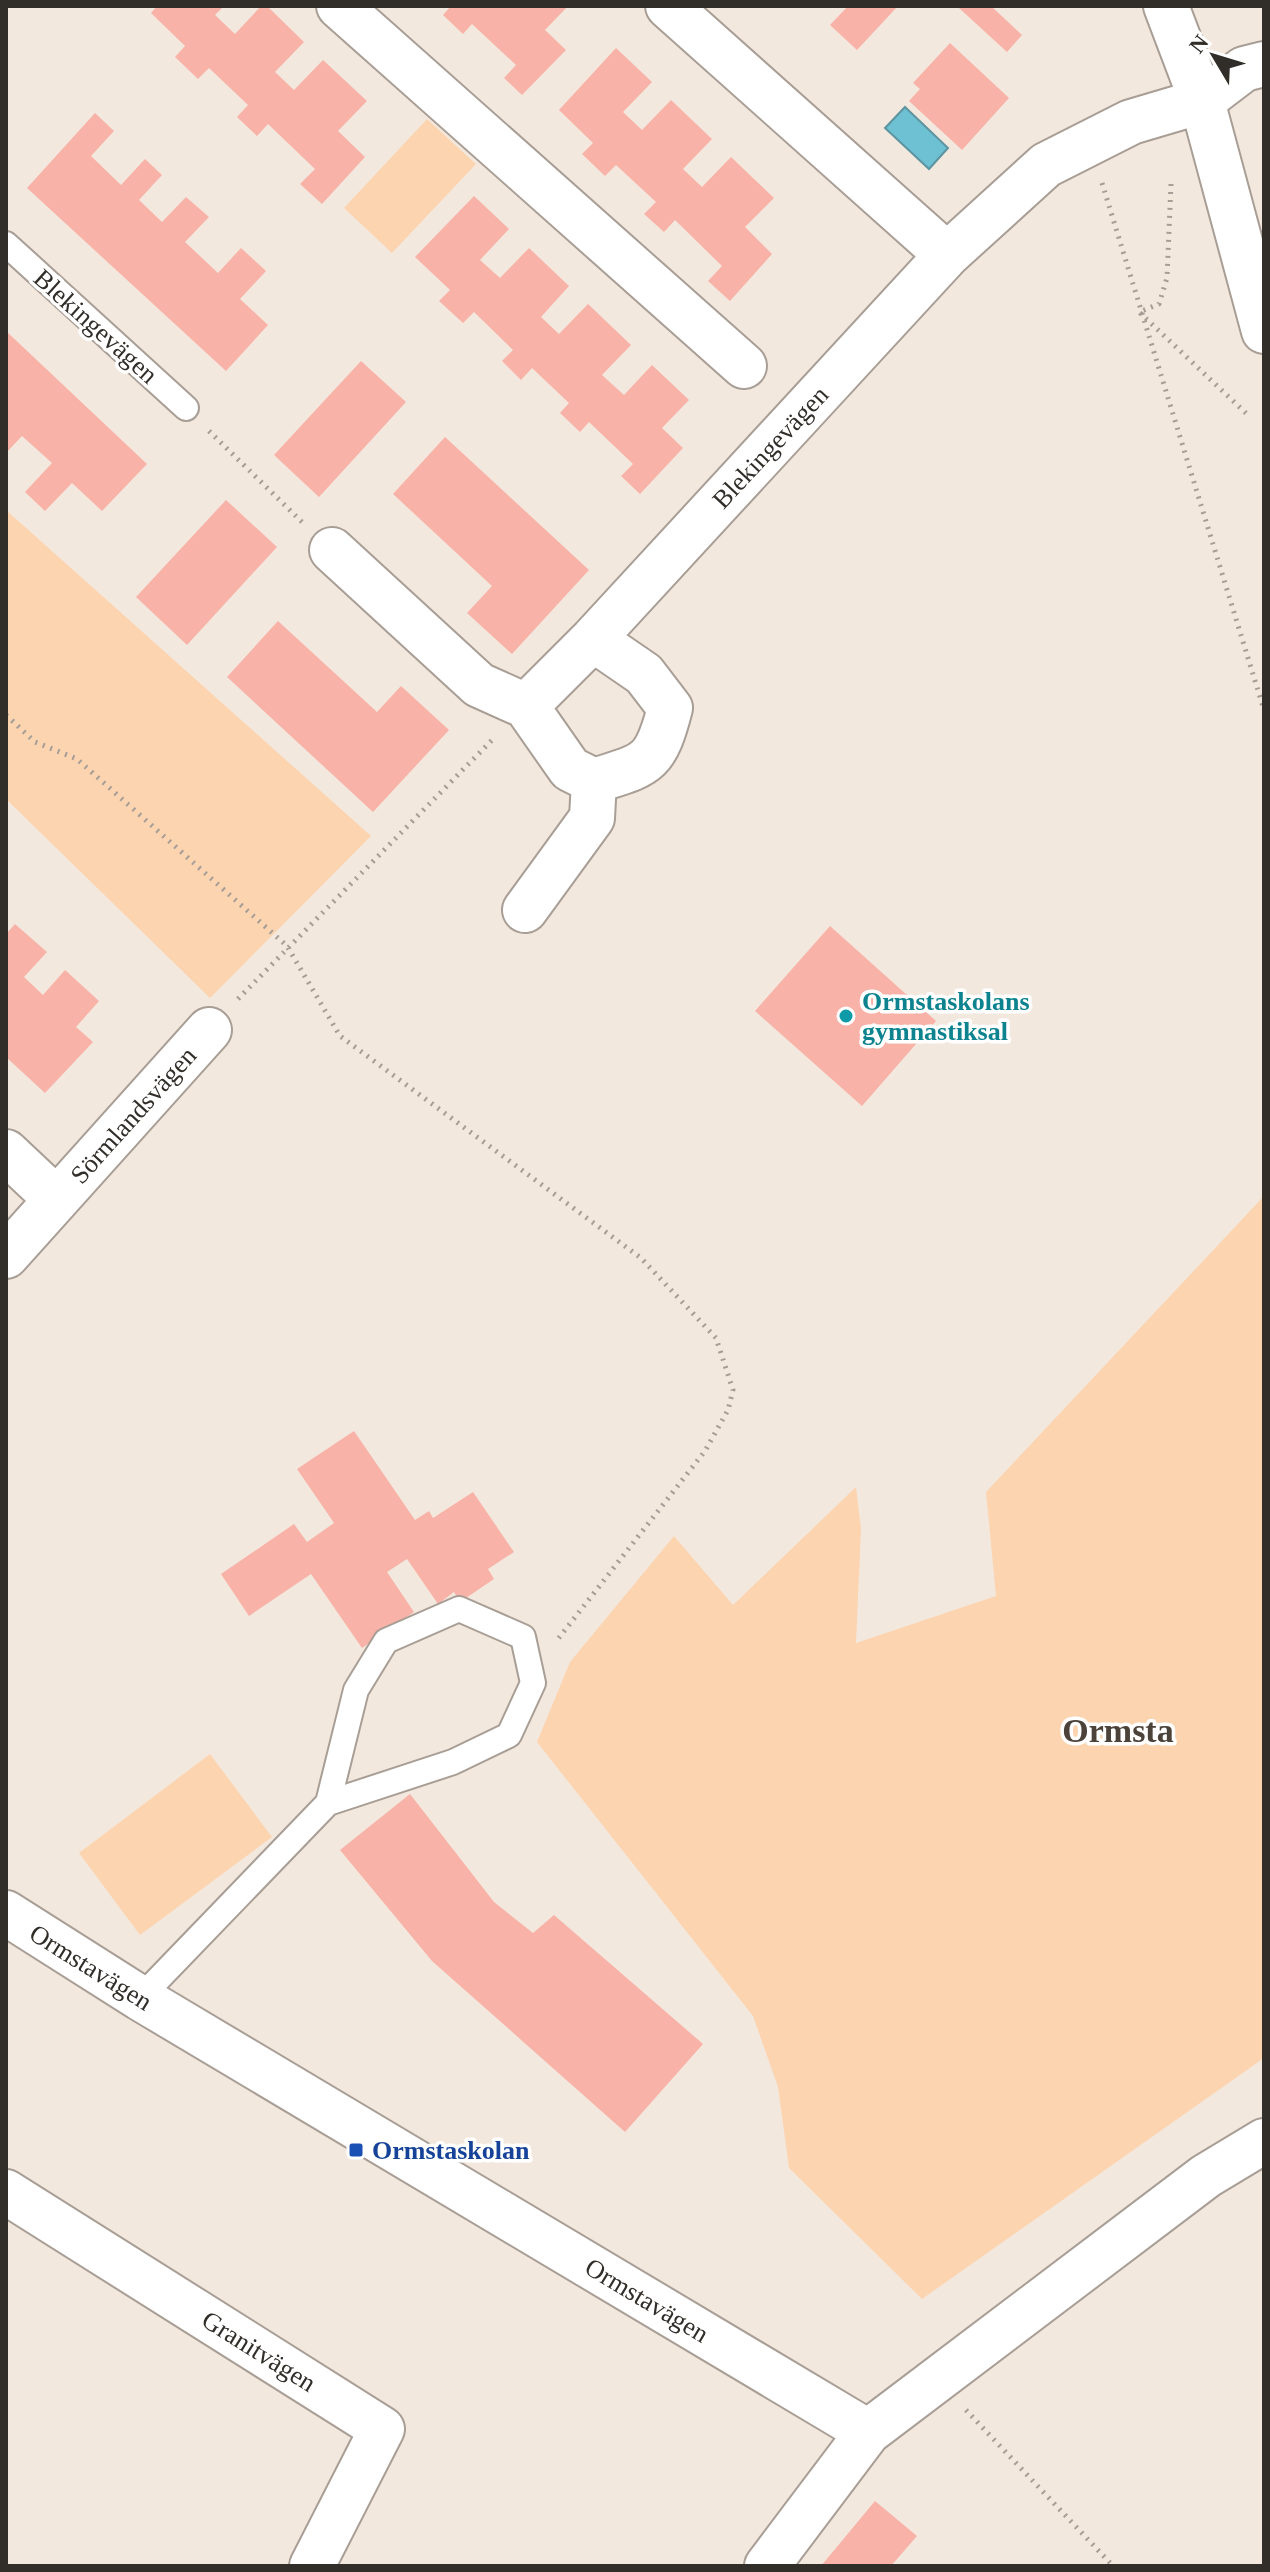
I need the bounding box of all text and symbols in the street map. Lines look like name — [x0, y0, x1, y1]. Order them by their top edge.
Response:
north arrow — [1174, 16, 1254, 96]
text: N — [1184, 30, 1213, 58]
street label: Blekingevägen — [28, 263, 163, 389]
street label: Blekingevägen — [707, 380, 834, 514]
place label: Ormstaskolans gymnastiksal — [862, 987, 1030, 1046]
marker: Ormstaskolans gymnastiksal — [837, 1007, 855, 1025]
street label: Sörmlandsvägen — [65, 1041, 202, 1189]
district label: Ormsta — [1062, 1712, 1174, 1749]
street label: Ormstavägen — [24, 1918, 157, 2016]
place label: Ormstaskolan — [372, 2136, 530, 2165]
marker: Ormstaskolan — [347, 2141, 365, 2159]
street label: Ormstavägen — [580, 2252, 714, 2349]
street label: Granitvägen — [197, 2305, 321, 2398]

